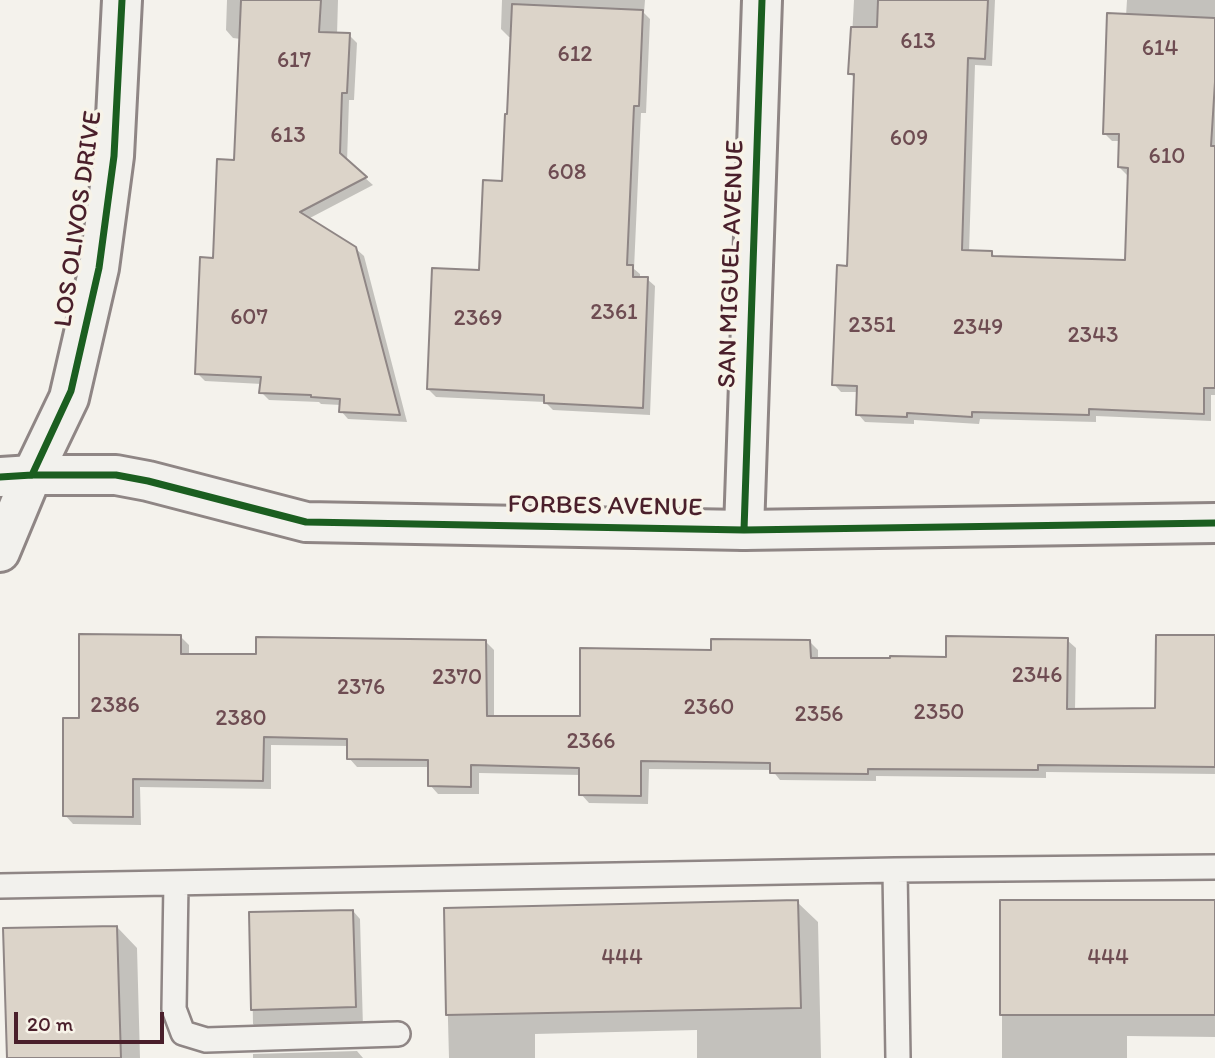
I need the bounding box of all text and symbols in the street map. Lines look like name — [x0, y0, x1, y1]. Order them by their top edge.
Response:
house number: 613 — [900, 28, 936, 56]
house number: 614 — [1142, 35, 1178, 63]
house number: 612 — [558, 41, 592, 69]
house number: 617 — [277, 47, 311, 75]
street label: LOS OLIVOS DRIVE — [48, 109, 110, 329]
house number: 613 — [270, 122, 306, 150]
house number: 609 — [890, 125, 928, 153]
street label: SAN MIGUEL AVENUE — [712, 139, 752, 389]
house number: 610 — [1148, 143, 1186, 171]
house number: 608 — [548, 159, 586, 187]
house number: 2361 — [590, 299, 638, 327]
house number: 607 — [230, 304, 268, 332]
house number: 2369 — [454, 305, 502, 333]
house number: 2351 — [848, 312, 896, 340]
house number: 2349 — [953, 314, 1003, 342]
house number: 2343 — [1068, 322, 1118, 350]
street label: FORBES AVENUE — [507, 490, 703, 524]
house number: 2346 — [1012, 662, 1062, 690]
house number: 2370 — [432, 664, 482, 692]
house number: 2376 — [337, 674, 385, 702]
house number: 2386 — [90, 692, 140, 720]
house number: 2360 — [684, 694, 734, 722]
house number: 2350 — [914, 699, 964, 727]
house number: 2356 — [795, 701, 843, 729]
house number: 2380 — [215, 705, 267, 733]
house number: 2366 — [567, 728, 615, 756]
house number: 444 — [601, 944, 643, 972]
house number: 444 — [1087, 944, 1129, 972]
scale bar — [18, 998, 168, 1042]
text: 20 m — [27, 1011, 73, 1036]

